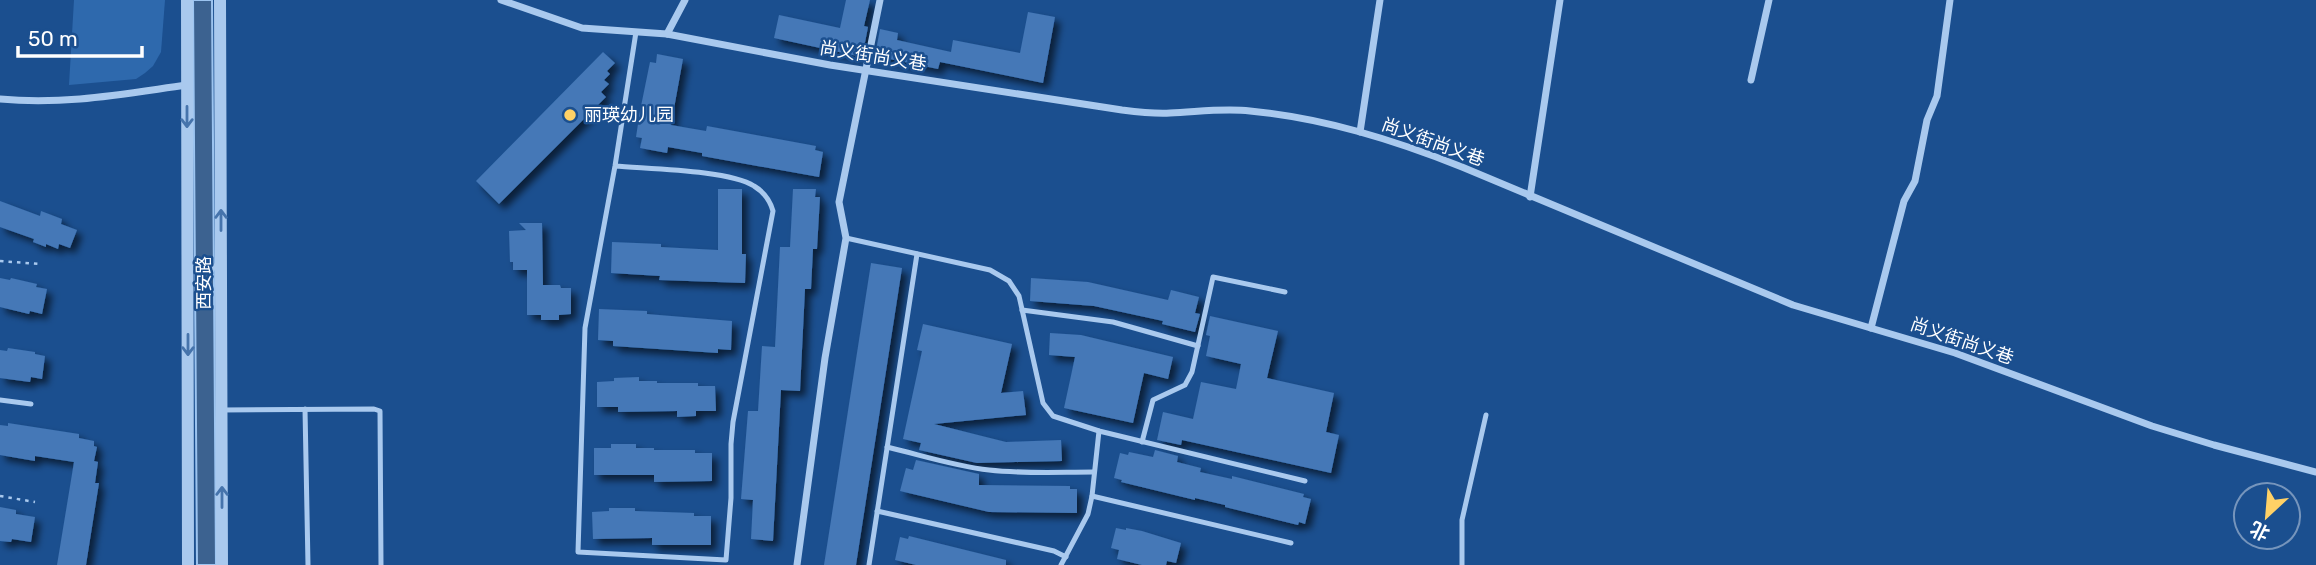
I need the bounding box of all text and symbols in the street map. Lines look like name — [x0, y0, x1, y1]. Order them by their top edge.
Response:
scale bar — [18, 14, 142, 58]
text: 50 m — [28, 26, 78, 51]
street label: 尚义街尚义巷 — [818, 37, 928, 75]
place label: 丽瑛幼儿园 — [584, 104, 674, 126]
one-way arrow — [180, 105, 194, 128]
marker: 丽瑛幼儿园 — [562, 107, 578, 123]
street label: 尚义街尚义巷 — [1378, 113, 1488, 171]
one-way arrow — [214, 209, 228, 232]
street label: 西安路 — [193, 256, 215, 310]
street label: 尚义街尚义巷 — [1907, 313, 2017, 369]
one-way arrow — [181, 333, 195, 356]
north arrow — [2232, 481, 2302, 551]
one-way arrow — [215, 486, 229, 509]
text: 北 — [2246, 516, 2273, 545]

